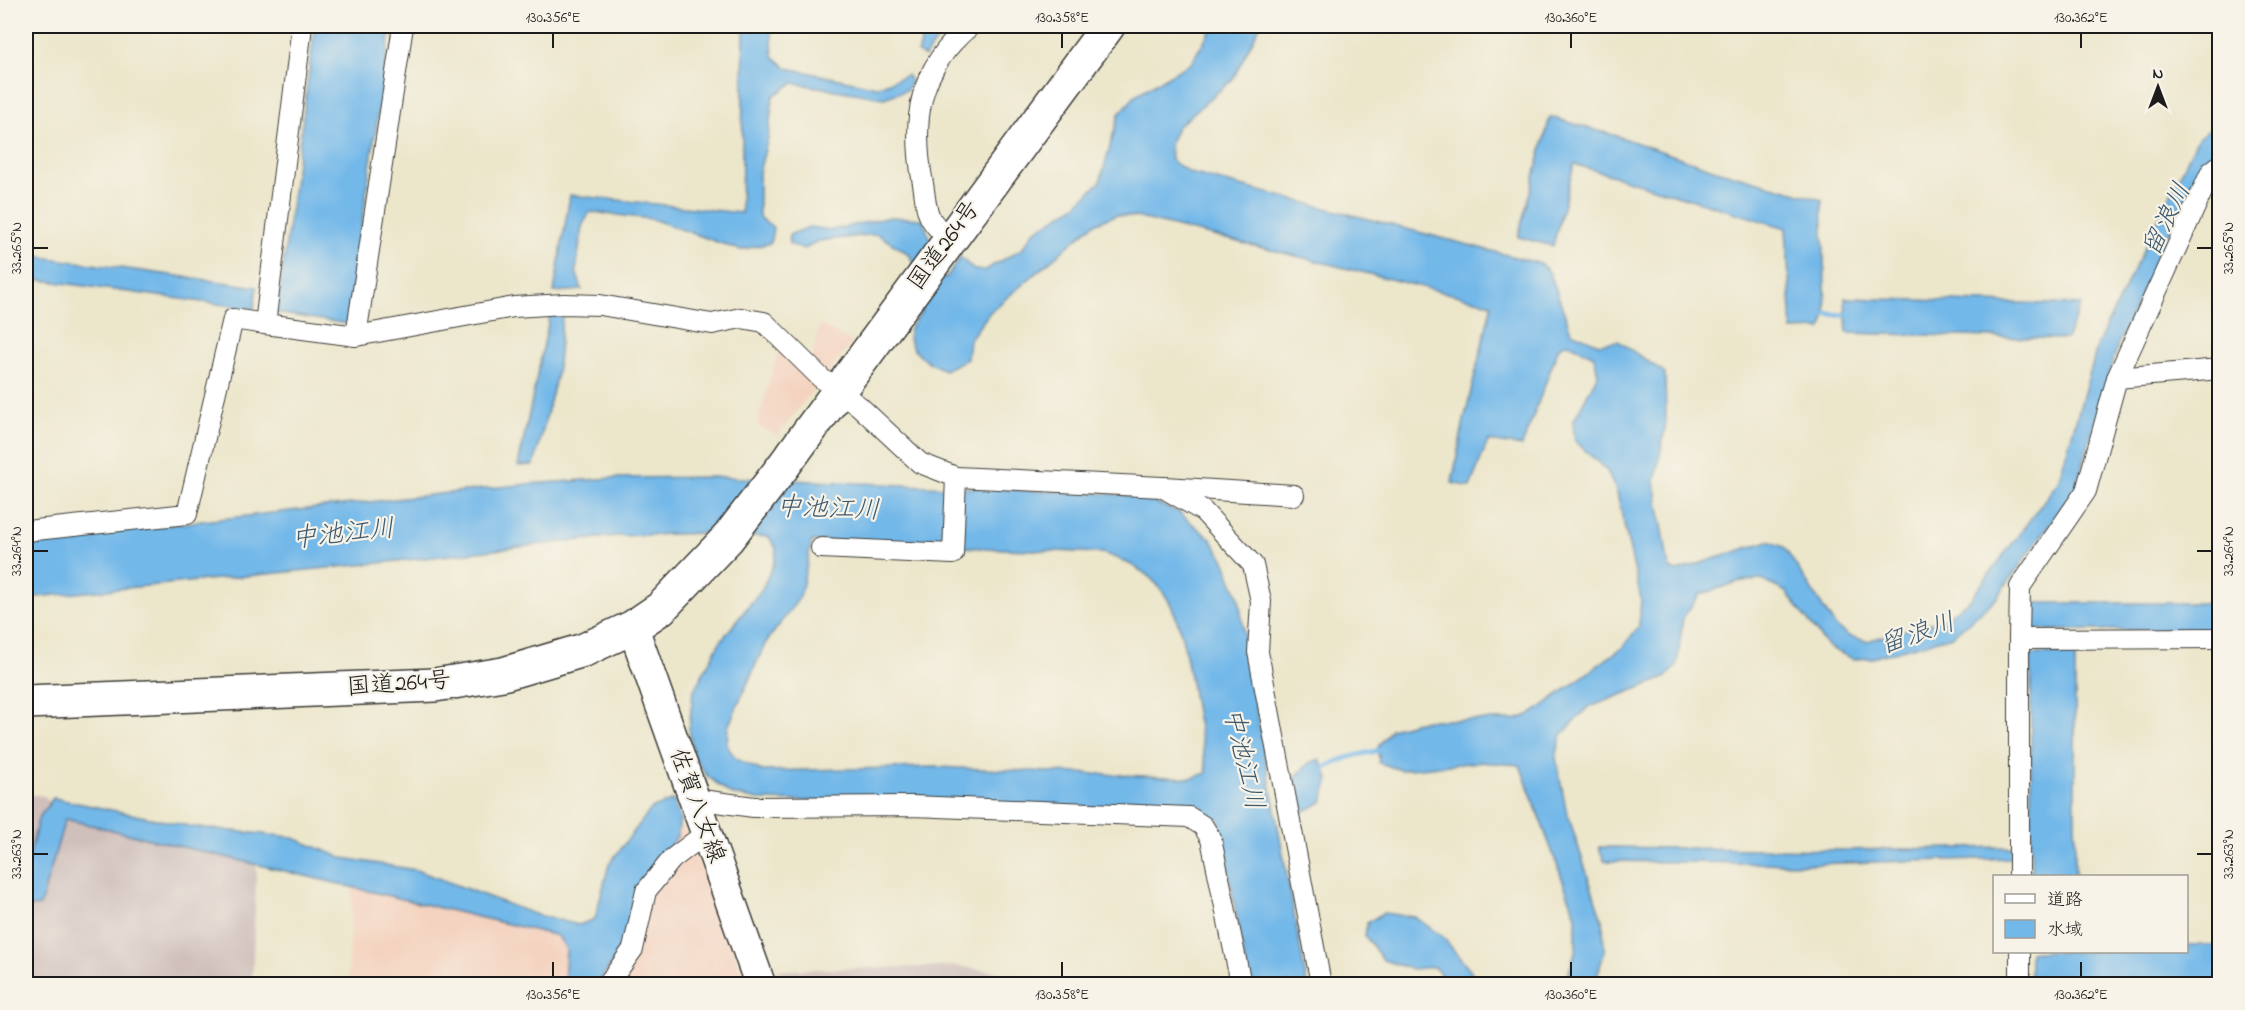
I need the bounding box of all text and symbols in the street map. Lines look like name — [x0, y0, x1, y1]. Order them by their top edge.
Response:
text: 130.356°E — [526, 7, 581, 29]
text: 130.358°E — [1035, 7, 1089, 29]
text: 130.360°E — [1545, 7, 1597, 29]
text: 130.362°E — [2054, 7, 2108, 29]
north arrow — [2128, 57, 2188, 117]
text: N — [2153, 62, 2164, 86]
water label: 留浪川 — [2134, 177, 2202, 263]
street label: 国道264号 — [900, 193, 990, 299]
text: 33.265°N — [6, 222, 28, 274]
text: 33.265°N — [2218, 222, 2240, 274]
water label: 中池江川 — [775, 489, 881, 531]
water label: 中池江川 — [289, 511, 397, 559]
text: 33.264°N — [6, 526, 28, 576]
text: 33.264°N — [2218, 526, 2240, 576]
water label: 留浪川 — [1875, 604, 1961, 666]
street label: 国道264号 — [346, 664, 452, 706]
water label: 中池江川 — [1212, 704, 1272, 814]
street label: 佐賀八女線 — [659, 744, 733, 868]
text: 33.263°N — [6, 829, 28, 879]
text: 33.263°N — [2218, 829, 2240, 879]
legend — [1993, 875, 2188, 953]
text: 道路 — [2047, 888, 2083, 914]
text: 水域 — [2047, 918, 2083, 944]
text: 130.356°E — [526, 984, 581, 1006]
text: 130.358°E — [1035, 984, 1089, 1006]
text: 130.360°E — [1545, 984, 1597, 1006]
text: 130.362°E — [2054, 984, 2108, 1006]

